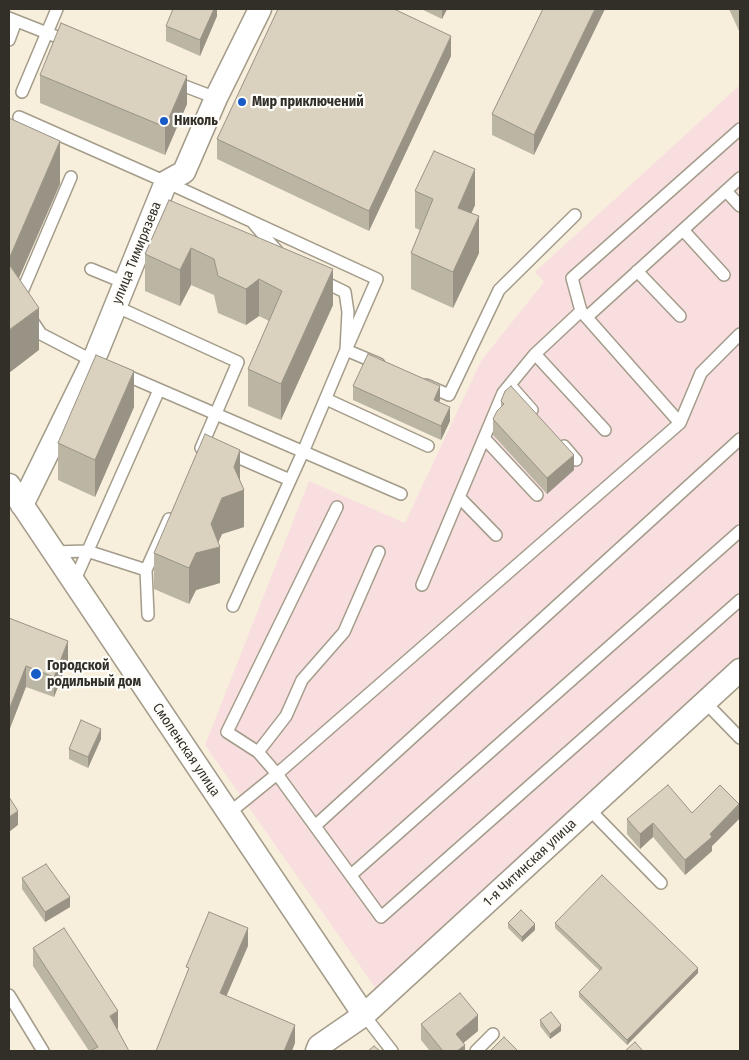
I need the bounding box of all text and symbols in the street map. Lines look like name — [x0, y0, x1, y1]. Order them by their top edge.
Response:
place label: Мир приключений — [252, 94, 364, 110]
marker: Мир приключений — [236, 96, 248, 108]
place label: Николь — [174, 113, 218, 129]
marker: Николь — [158, 115, 170, 127]
street label: улица Тимирязева — [109, 199, 165, 307]
place label: Городской родильный дом — [47, 658, 141, 690]
marker: Городской родильный дом — [29, 667, 43, 681]
street label: Смоленская улица — [149, 700, 223, 800]
street label: 1-я Читинская улица — [480, 816, 580, 910]

